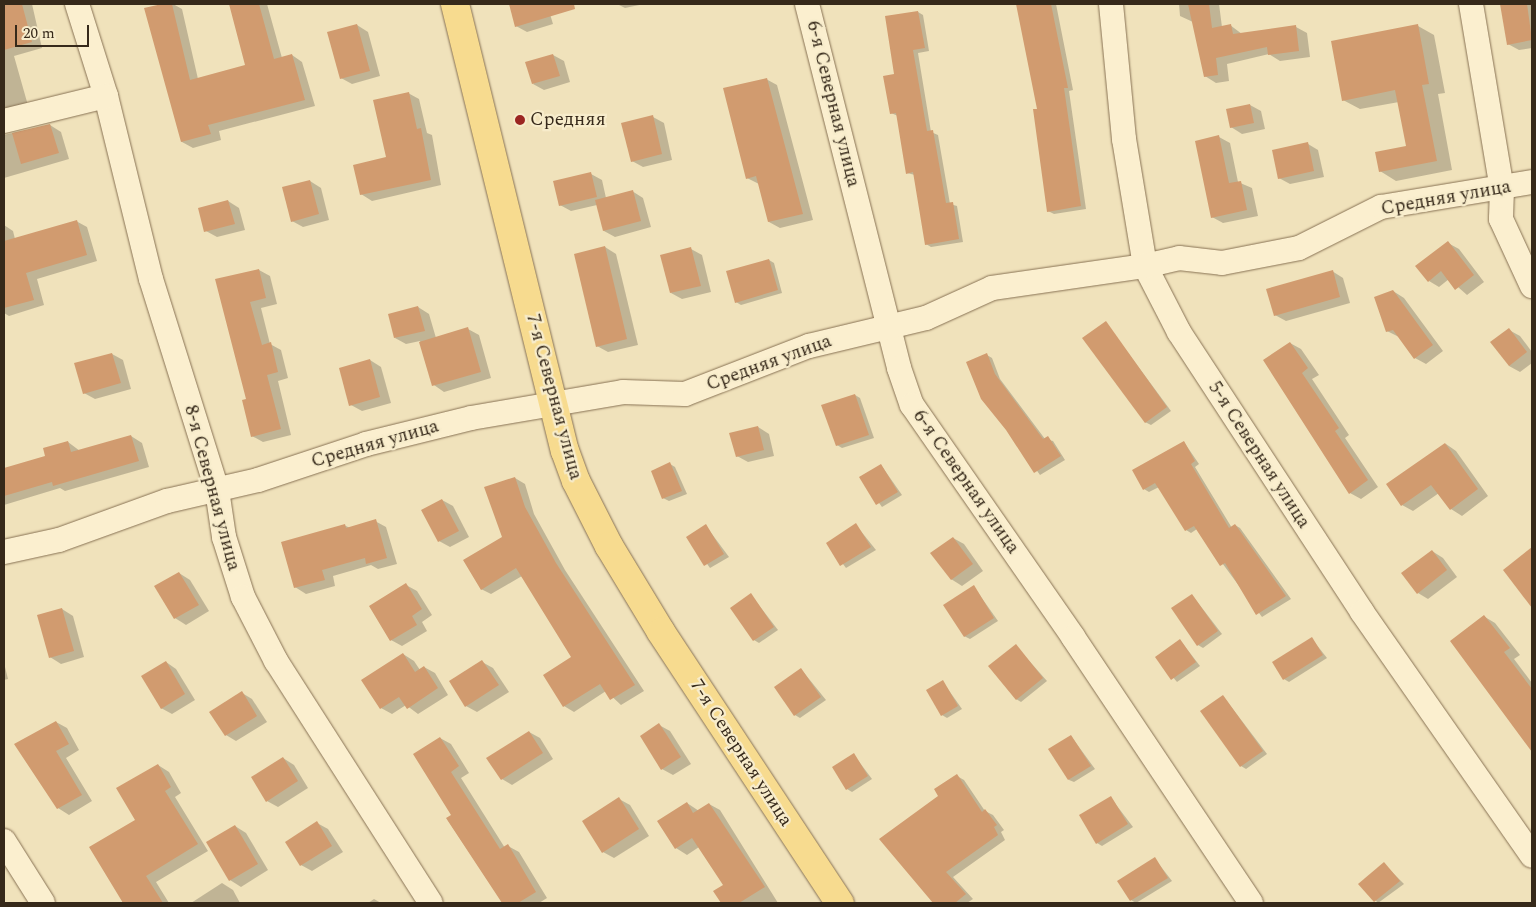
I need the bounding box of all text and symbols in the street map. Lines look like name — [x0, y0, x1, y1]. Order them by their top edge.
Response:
scale bar — [18, 15, 91, 47]
street label: 6-я Северная улица — [801, 18, 865, 190]
text: 20 m — [23, 22, 55, 45]
place label: Средняя — [530, 109, 606, 131]
marker: Средняя — [514, 114, 526, 126]
street label: Средняя улица — [1379, 175, 1513, 221]
street label: 7-я Северная улица — [521, 312, 587, 482]
street label: Средняя улица — [703, 330, 835, 396]
street label: 5-я Северная улица — [1203, 377, 1315, 533]
street label: 8-я Северная улица — [179, 403, 245, 573]
street label: 6-я Северная улица — [908, 406, 1024, 558]
street label: Средняя улица — [309, 415, 441, 473]
street label: 7-я Северная улица — [685, 675, 797, 831]

